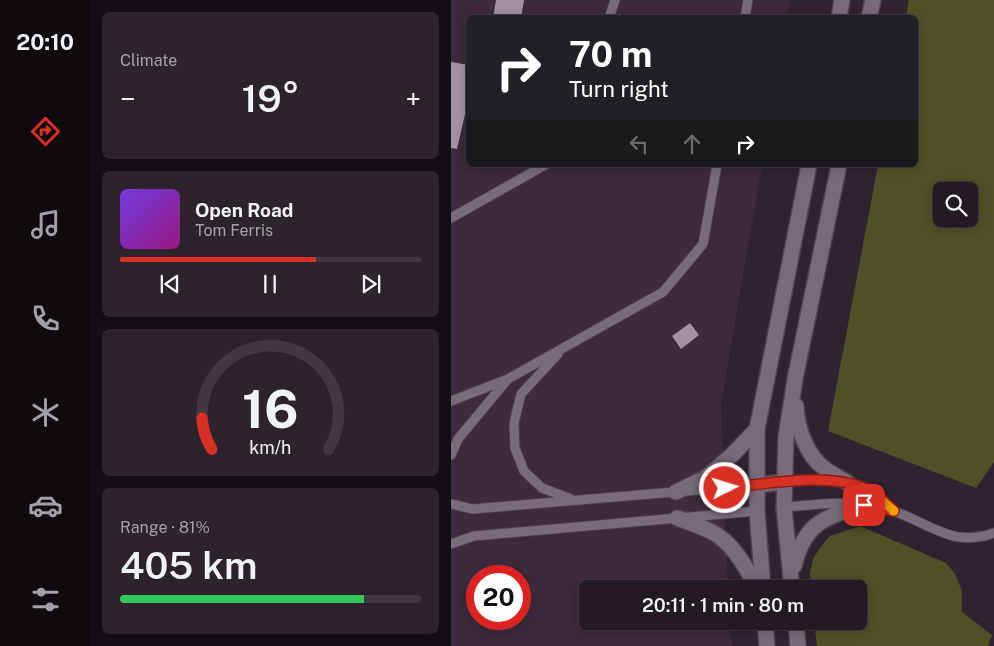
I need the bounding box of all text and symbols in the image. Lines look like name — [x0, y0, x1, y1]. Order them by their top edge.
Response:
text: 20:10 — [16, 29, 74, 55]
text: 70 m — [569, 34, 652, 75]
icon: right — [486, 35, 551, 100]
text: Climate — [120, 51, 177, 70]
text: 19° — [241, 76, 300, 121]
text: Turn right — [569, 76, 669, 102]
text: − — [120, 82, 136, 115]
text: + — [405, 82, 421, 115]
icon: directions — [28, 114, 63, 149]
icon: left — [625, 130, 653, 158]
icon: ahead — [678, 130, 706, 158]
icon: right — [731, 130, 759, 158]
map controls — [933, 182, 978, 227]
button: search — [933, 182, 978, 227]
text: Open Road — [195, 199, 293, 221]
icon: music — [28, 207, 63, 242]
text: Tom Ferris — [195, 221, 273, 240]
icon: previous — [156, 270, 184, 298]
icon: pause — [256, 270, 284, 298]
icon: next — [357, 270, 385, 298]
icon: phone — [28, 301, 63, 336]
text: 16 — [242, 379, 299, 440]
icon: climate — [28, 395, 63, 430]
text: km/h — [249, 437, 292, 458]
position arrow — [698, 461, 750, 513]
pin — [843, 484, 885, 526]
icon: car — [28, 488, 63, 523]
icon: arrive — [850, 491, 878, 519]
text: Range · 81% — [120, 518, 210, 537]
text: 405 km — [120, 543, 258, 588]
speed limit sign: 20 — [466, 565, 531, 630]
icon: filters — [28, 582, 63, 617]
text: 20:11 · 1 min · 80 m — [642, 594, 804, 616]

